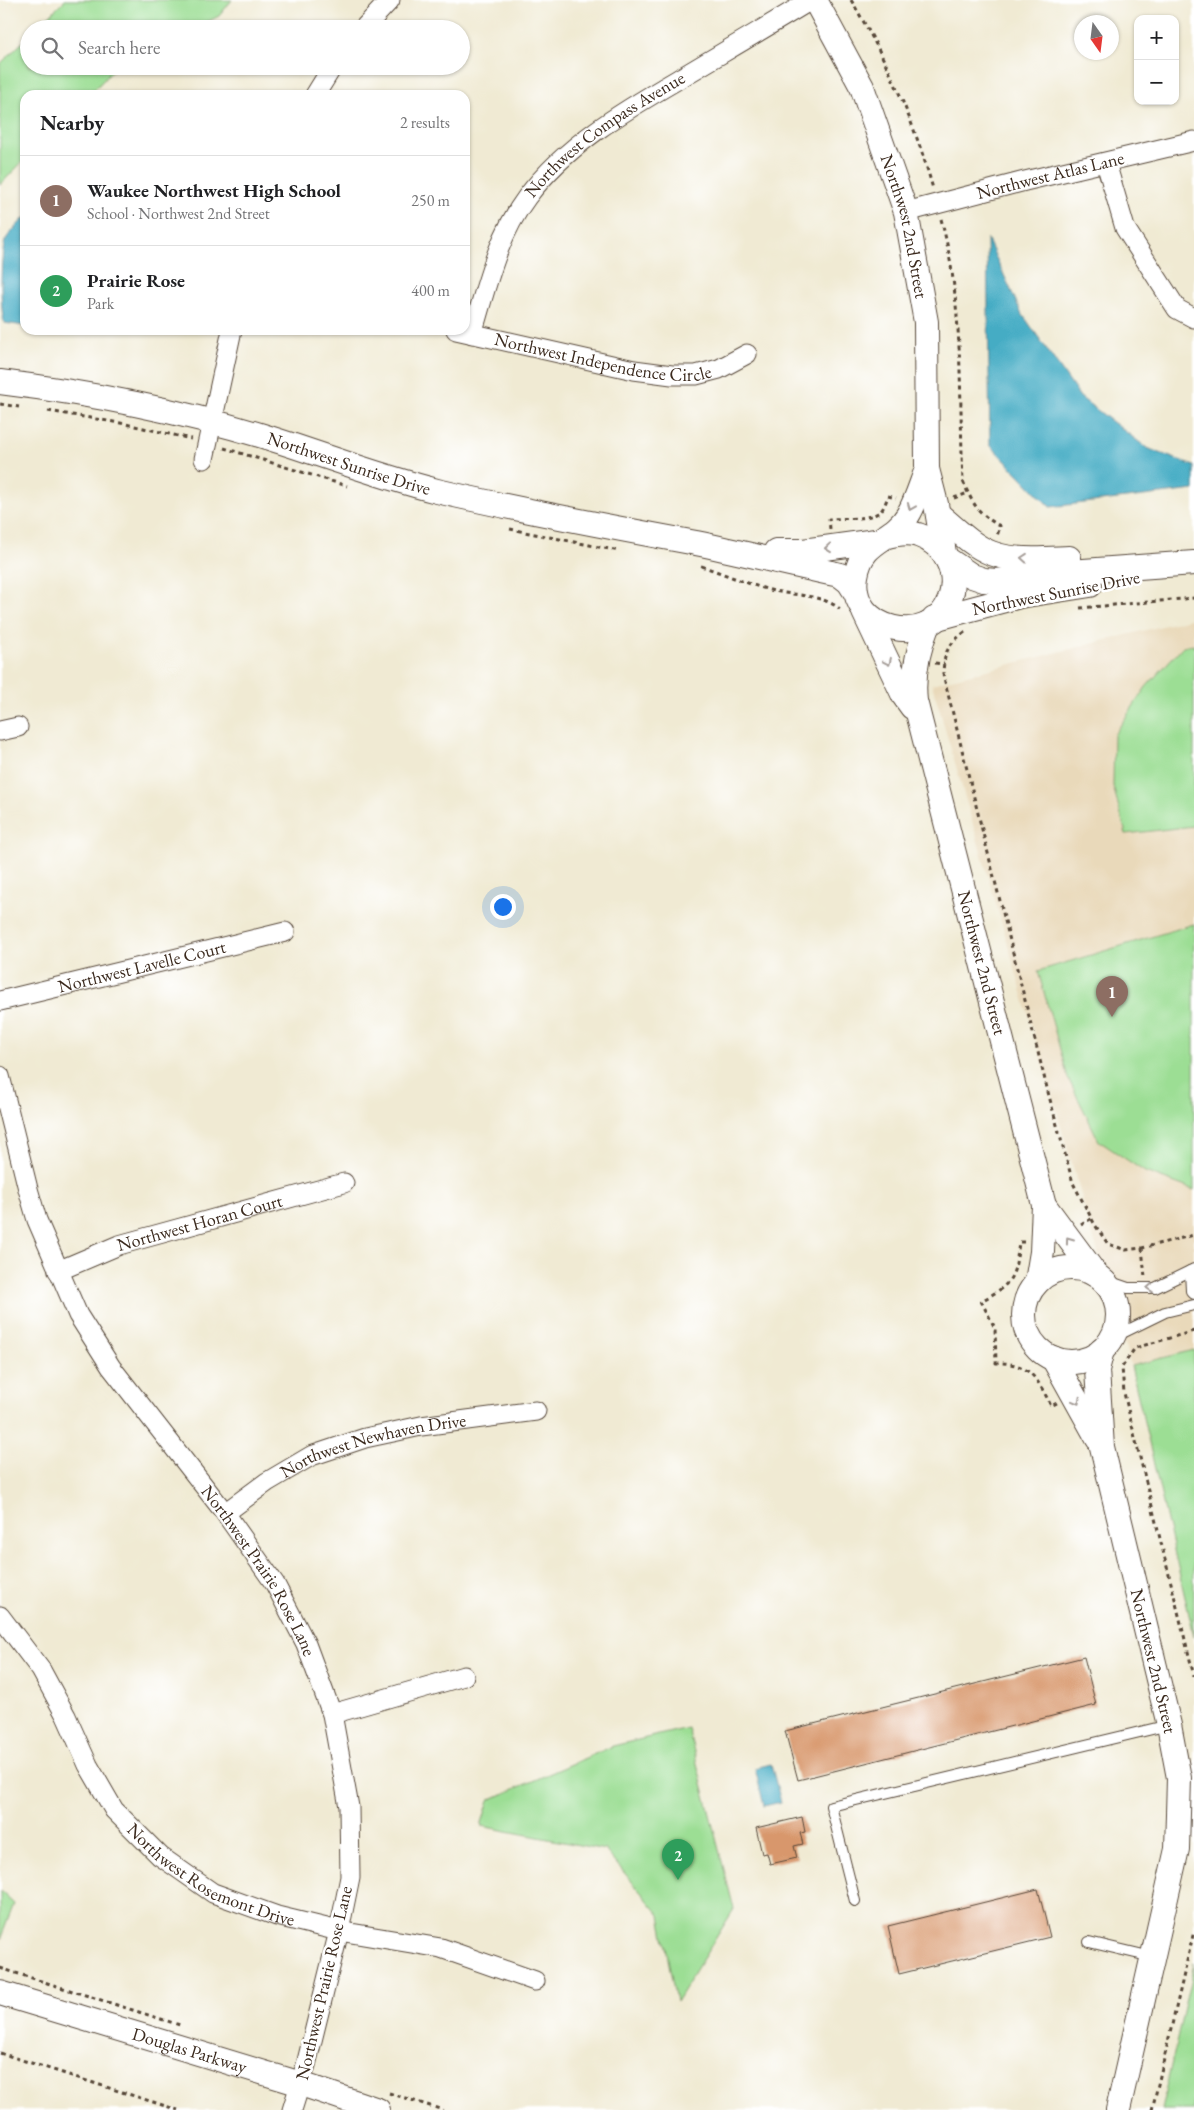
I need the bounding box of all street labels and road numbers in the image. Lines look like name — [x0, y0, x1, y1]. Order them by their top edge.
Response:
street label: Northwest Compass Avenue — [519, 66, 689, 202]
street label: Northwest Atlas Lane — [974, 146, 1126, 204]
street label: Northwest 2nd Street — [876, 151, 934, 301]
street label: Northwest Independence Circle — [492, 327, 714, 386]
street label: Northwest Sunrise Drive — [264, 426, 433, 500]
street label: Northwest Sunrise Drive — [970, 565, 1142, 620]
street label: Northwest 2nd Street — [953, 888, 1012, 1038]
street label: Northwest Lavelle Court — [56, 935, 228, 998]
street label: Northwest Horan Court — [114, 1188, 285, 1256]
street label: Northwest Newhaven Drive — [276, 1408, 467, 1483]
street label: Northwest Prairie Rose Lane — [196, 1480, 321, 1659]
street label: Northwest 2nd Street — [1126, 1586, 1182, 1736]
street label: Northwest Rosemont Drive — [122, 1818, 297, 1931]
street label: Northwest Prairie Rose Lane — [290, 1884, 357, 2082]
street label: Douglas Parkway — [130, 2022, 250, 2078]

